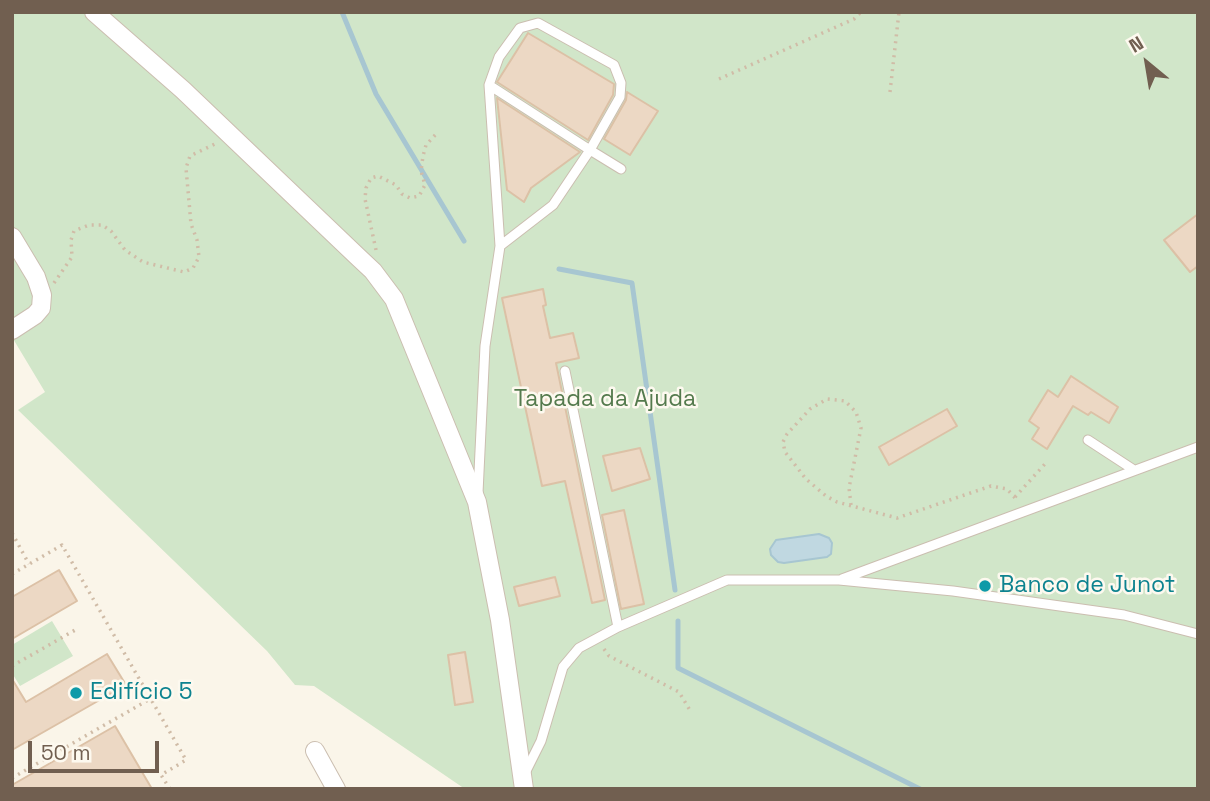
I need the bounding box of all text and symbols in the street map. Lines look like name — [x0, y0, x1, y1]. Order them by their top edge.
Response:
north arrow — [1112, 28, 1182, 98]
text: N — [1124, 30, 1148, 58]
park label: Tapada da Ajuda — [514, 386, 696, 414]
place label: Banco de Junot — [999, 572, 1175, 600]
marker: Banco de Junot — [977, 578, 993, 594]
place label: Edifício 5 — [90, 679, 192, 707]
marker: Edifício 5 — [68, 685, 84, 701]
scale bar — [32, 728, 163, 772]
text: 50 m — [41, 739, 91, 766]

